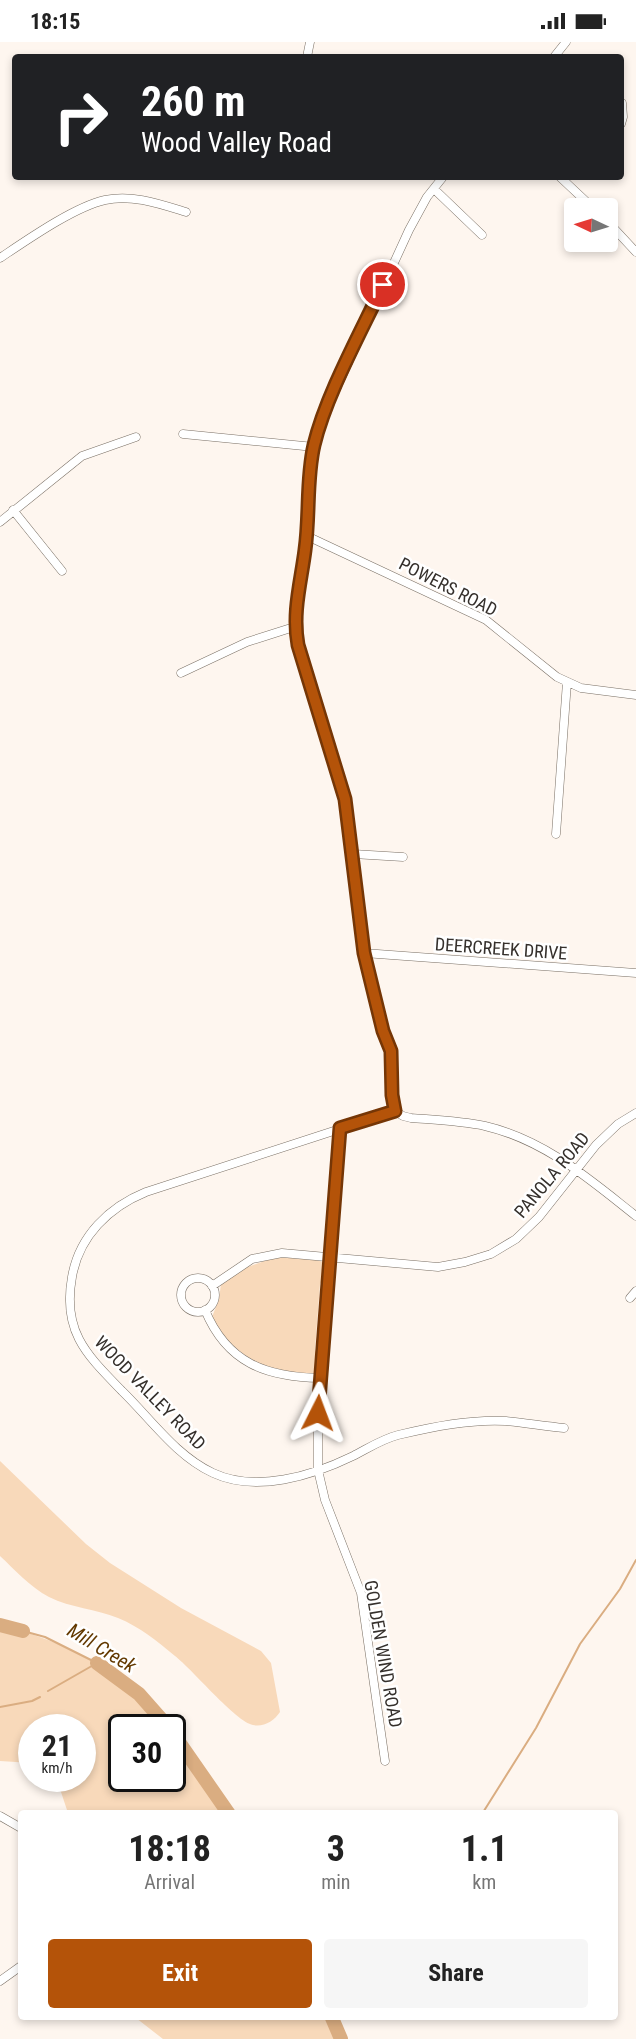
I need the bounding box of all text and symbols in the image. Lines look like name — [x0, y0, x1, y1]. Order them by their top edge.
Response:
text: 18:15 — [30, 9, 81, 34]
text: 260 m — [141, 77, 246, 126]
icon: right — [42, 78, 120, 156]
text: Wood Valley Road — [141, 127, 332, 159]
north arrow — [564, 198, 618, 252]
map controls — [564, 198, 618, 252]
pin — [357, 259, 408, 310]
icon: arrive — [366, 268, 399, 301]
street label: POWERS ROAD — [396, 553, 501, 620]
street label: DEERCREEK DRIVE — [434, 933, 568, 964]
street label: PANOLA ROAD — [510, 1128, 593, 1222]
street label: WOOD VALLEY ROAD — [91, 1331, 210, 1454]
position arrow — [286, 1381, 350, 1445]
street label: GOLDEN WIND ROAD — [360, 1579, 407, 1729]
water label: Mill Creek — [63, 1618, 142, 1679]
speed limit sign: 30 — [108, 1714, 186, 1792]
text: 21 — [42, 1728, 72, 1763]
text: km/h — [42, 1759, 72, 1777]
text: 18:18 — [128, 1828, 211, 1870]
text: 3 — [327, 1828, 345, 1870]
text: 1.1 — [461, 1828, 508, 1870]
text: Arrival — [144, 1870, 195, 1894]
text: min — [321, 1870, 351, 1894]
text: km — [472, 1870, 496, 1894]
button: Exit — [48, 1939, 312, 2008]
button: Share — [324, 1939, 588, 2008]

